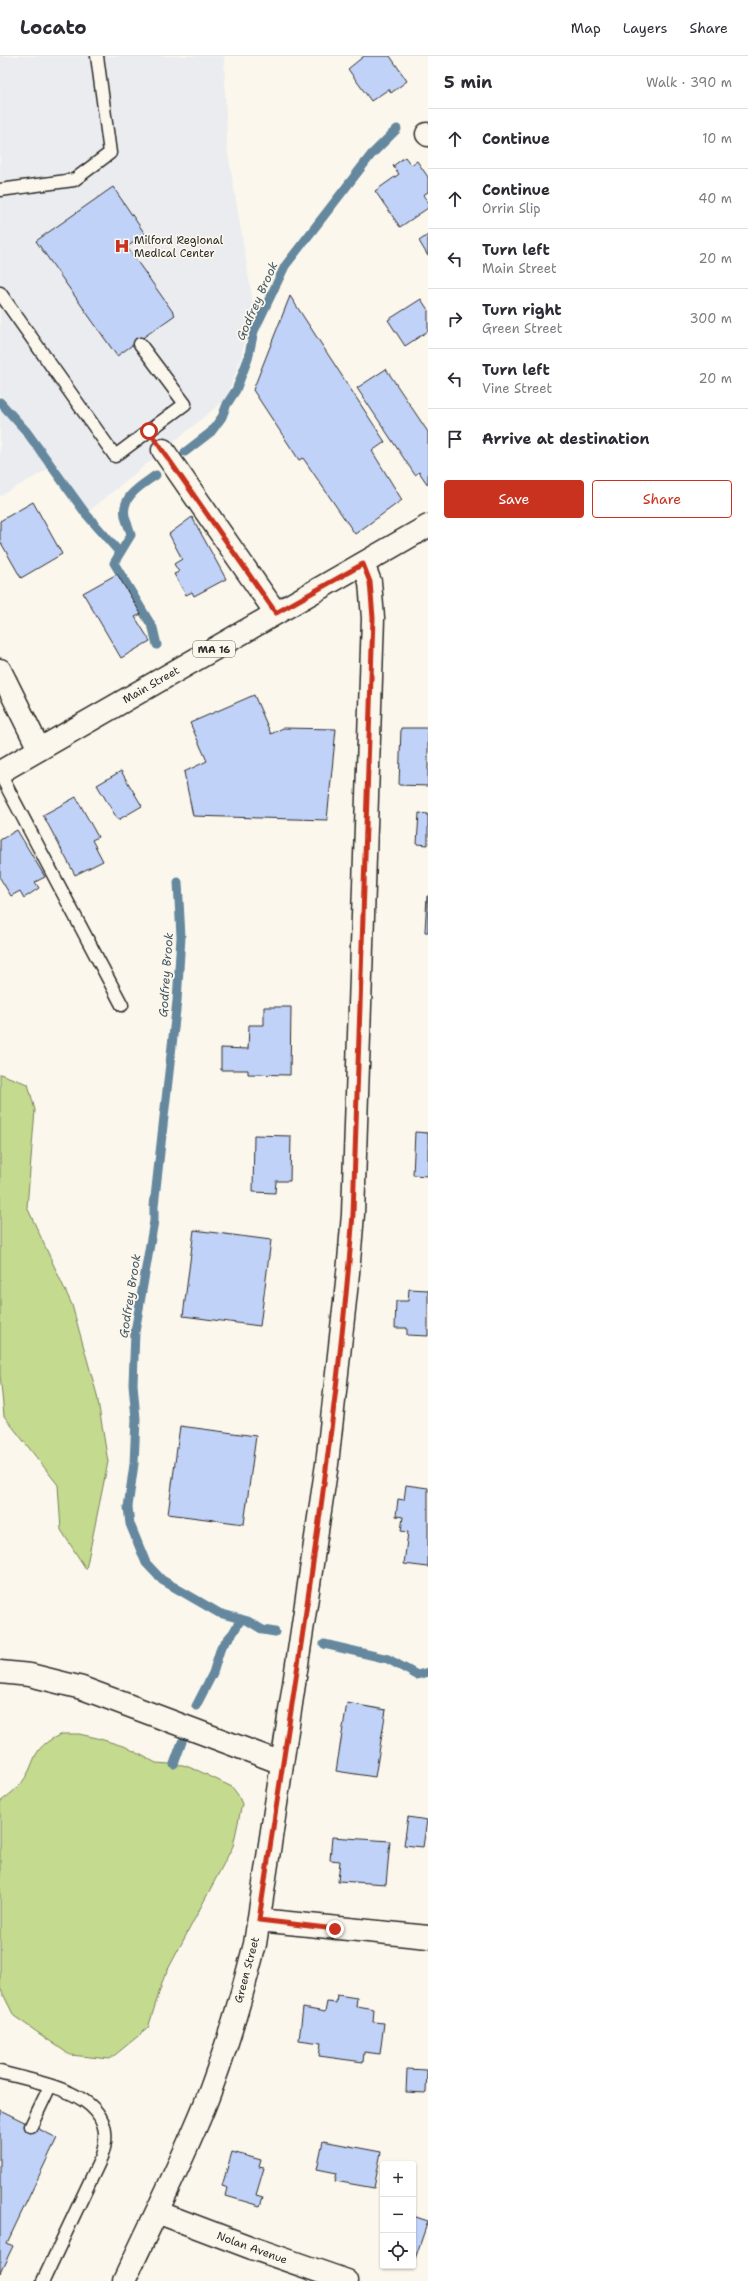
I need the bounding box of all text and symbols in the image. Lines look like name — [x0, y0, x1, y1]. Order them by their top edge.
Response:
text: Locato — [20, 15, 87, 40]
text: Map — [571, 19, 601, 37]
text: Layers — [623, 19, 667, 37]
text: Share — [689, 19, 728, 37]
text: 5 min — [444, 71, 492, 93]
text: Walk · 390 m — [646, 74, 732, 91]
icon: ahead — [444, 128, 466, 150]
text: Continue — [482, 129, 550, 149]
text: 10 m — [702, 130, 732, 147]
text: Continue — [482, 180, 550, 200]
icon: ahead — [444, 188, 466, 210]
text: 40 m — [698, 190, 732, 207]
text: Orrin Slip — [482, 200, 541, 217]
place label: Milford Regional Medical Center — [134, 233, 224, 261]
hospital icon: Milford Regional Medical Center — [113, 237, 131, 255]
text: Turn left — [482, 240, 550, 260]
icon: left — [444, 248, 466, 270]
text: 20 m — [699, 250, 732, 267]
water label: Godfrey Brook — [232, 259, 282, 343]
text: Main Street — [482, 260, 557, 277]
text: Turn right — [482, 300, 562, 320]
icon: right — [444, 308, 466, 330]
text: 300 m — [689, 310, 732, 327]
text: Green Street — [482, 320, 562, 337]
text: Turn left — [482, 360, 550, 380]
icon: left — [444, 368, 466, 390]
text: 20 m — [699, 370, 732, 387]
text: Vine Street — [482, 380, 552, 397]
route start — [140, 422, 158, 440]
icon: arrive — [444, 428, 466, 450]
text: Arrive at destination — [482, 429, 650, 449]
button: Save — [444, 480, 584, 518]
button: Share — [592, 480, 732, 518]
road number: MA 16 — [193, 641, 235, 657]
street label: Main Street — [120, 663, 182, 707]
water label: Godfrey Brook — [155, 932, 177, 1018]
water label: Godfrey Brook — [115, 1253, 145, 1339]
route end — [326, 1920, 344, 1938]
street label: Green Street — [231, 1935, 263, 2005]
map controls — [380, 2161, 416, 2269]
button: + — [380, 2161, 416, 2197]
button: − — [380, 2197, 416, 2233]
street label: Nolan Avenue — [215, 2228, 289, 2268]
button: locate — [380, 2233, 416, 2269]

